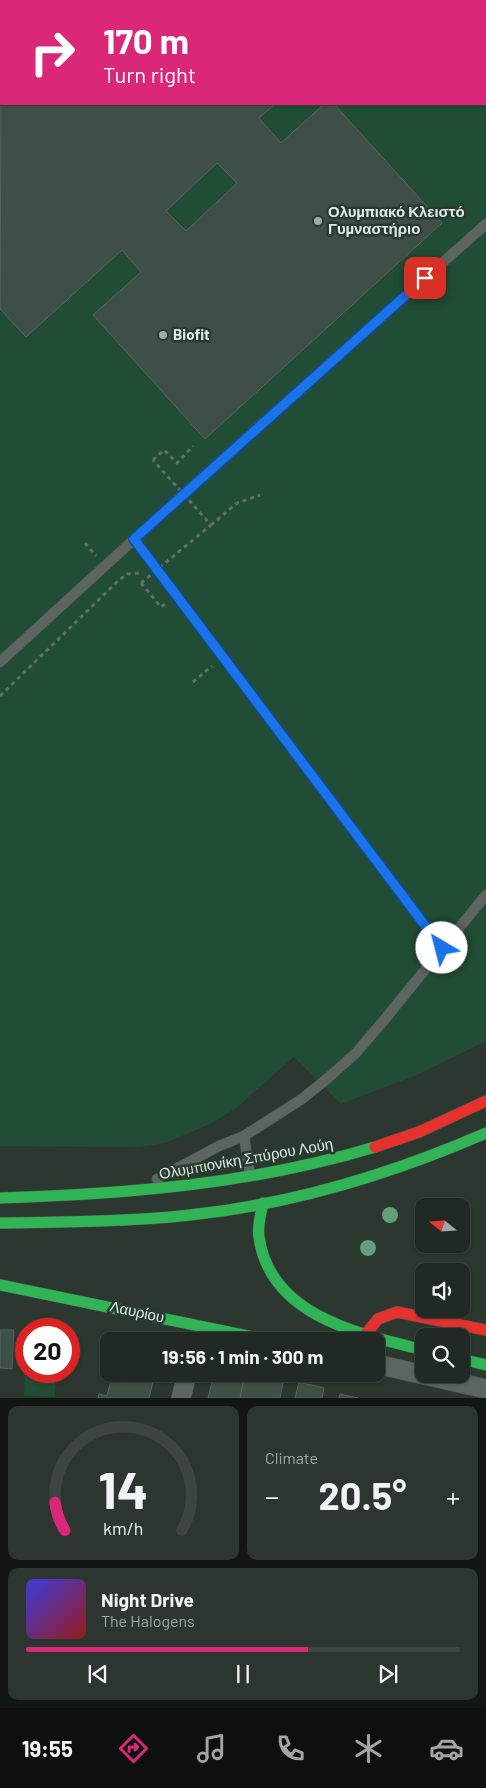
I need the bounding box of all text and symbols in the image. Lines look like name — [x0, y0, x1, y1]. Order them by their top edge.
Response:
text: 170 m — [103, 19, 189, 61]
icon: right — [20, 20, 85, 85]
text: Turn right — [103, 61, 196, 87]
place label: Ολυμπιακό Κλειστό Γυμναστήριο — [328, 202, 465, 237]
marker: Ολυμπιακό Κλειστό Γυμναστήριο — [312, 215, 324, 227]
pin — [404, 257, 446, 299]
icon: arrive — [411, 264, 439, 292]
place label: Biofit — [173, 325, 210, 343]
marker: Biofit — [157, 329, 169, 341]
position arrow — [415, 921, 467, 973]
street label: Ολυμπιονίκη Σπύρου Λούη — [157, 1134, 334, 1182]
north arrow — [415, 1198, 470, 1252]
map controls — [415, 1198, 470, 1383]
button: sound — [415, 1263, 470, 1318]
street label: Λαυρίου — [108, 1296, 166, 1326]
speed limit sign: 20 — [15, 1318, 80, 1383]
button: search — [415, 1328, 470, 1383]
text: 19:56 · 1 min · 300 m — [162, 1345, 323, 1368]
text: Climate — [265, 1448, 318, 1467]
text: 14 — [99, 1457, 148, 1519]
text: 20.5° — [319, 1472, 406, 1518]
text: − — [265, 1479, 279, 1513]
text: + — [446, 1479, 460, 1513]
text: km/h — [103, 1517, 144, 1539]
text: Night Drive — [101, 1588, 194, 1611]
text: The Halogens — [101, 1611, 195, 1630]
icon: previous — [84, 1660, 112, 1688]
icon: pause — [229, 1660, 257, 1688]
icon: next — [374, 1660, 402, 1688]
icon: directions — [116, 1731, 151, 1766]
icon: music — [194, 1731, 229, 1766]
icon: phone — [273, 1731, 308, 1766]
icon: climate — [351, 1731, 386, 1766]
icon: car — [429, 1731, 464, 1766]
text: 19:55 — [22, 1735, 73, 1761]

